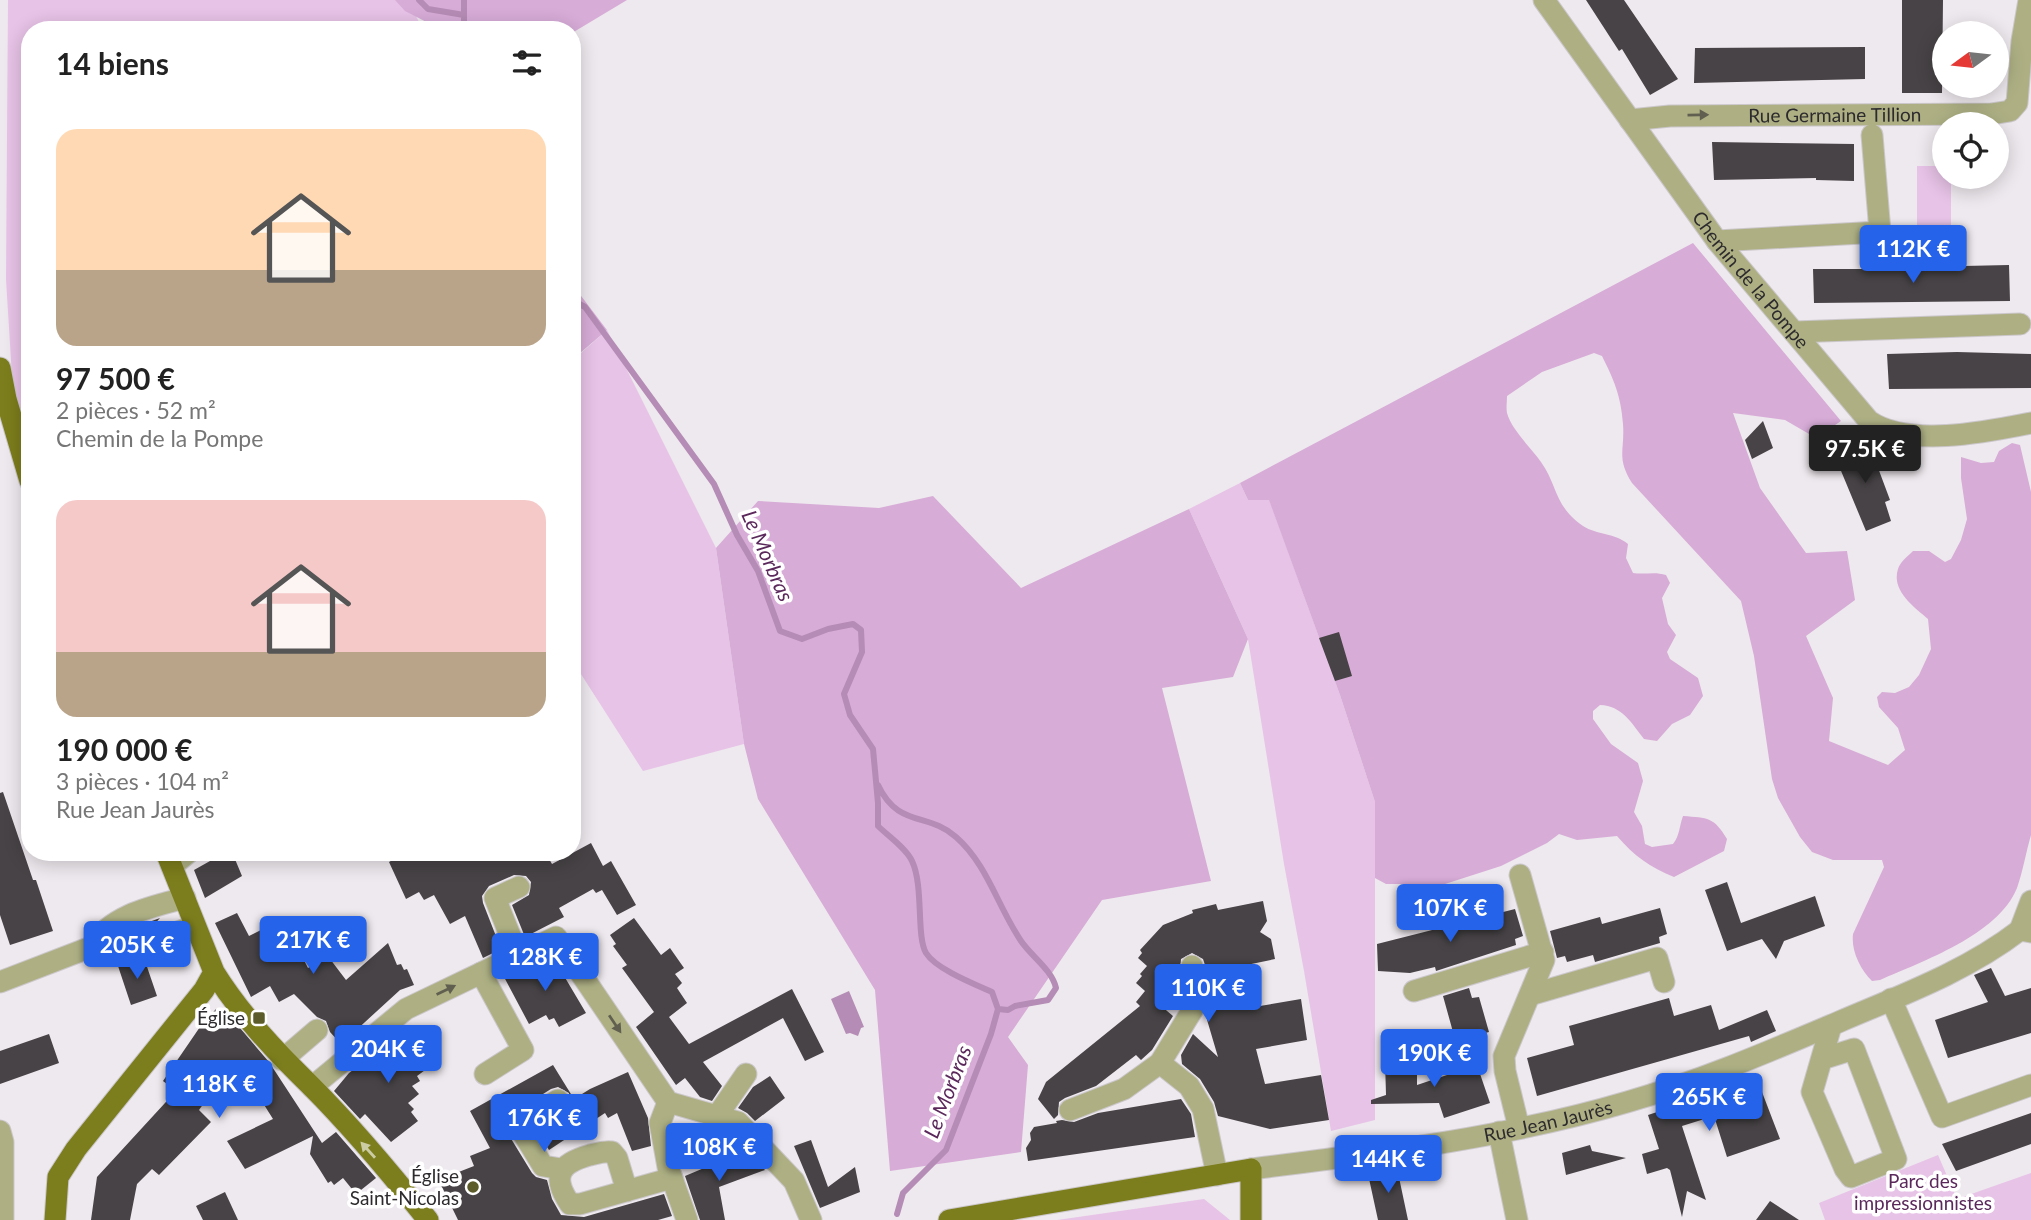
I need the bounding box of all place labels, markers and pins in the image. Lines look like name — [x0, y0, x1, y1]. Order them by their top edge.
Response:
pin: 112K € — [1856, 226, 1970, 285]
pin: 97.5K € — [1800, 426, 1930, 485]
pin: 107K € — [1393, 884, 1507, 944]
pin: 217K € — [256, 916, 370, 976]
pin: 205K € — [80, 922, 194, 981]
pin: 128K € — [488, 934, 602, 993]
pin: 110K € — [1151, 964, 1265, 1024]
place label: Église — [197, 1006, 245, 1029]
marker: Église — [251, 1010, 267, 1026]
pin: 204K € — [331, 1026, 445, 1085]
pin: 190K € — [1377, 1030, 1491, 1089]
pin: 118K € — [162, 1060, 276, 1120]
pin: 265K € — [1652, 1074, 1766, 1133]
pin: 176K € — [487, 1094, 601, 1154]
pin: 108K € — [662, 1124, 776, 1183]
pin: 144K € — [1331, 1136, 1445, 1195]
place label: Église Saint-Nicolas — [350, 1164, 459, 1209]
marker: Église Saint-Nicolas — [465, 1179, 481, 1195]

